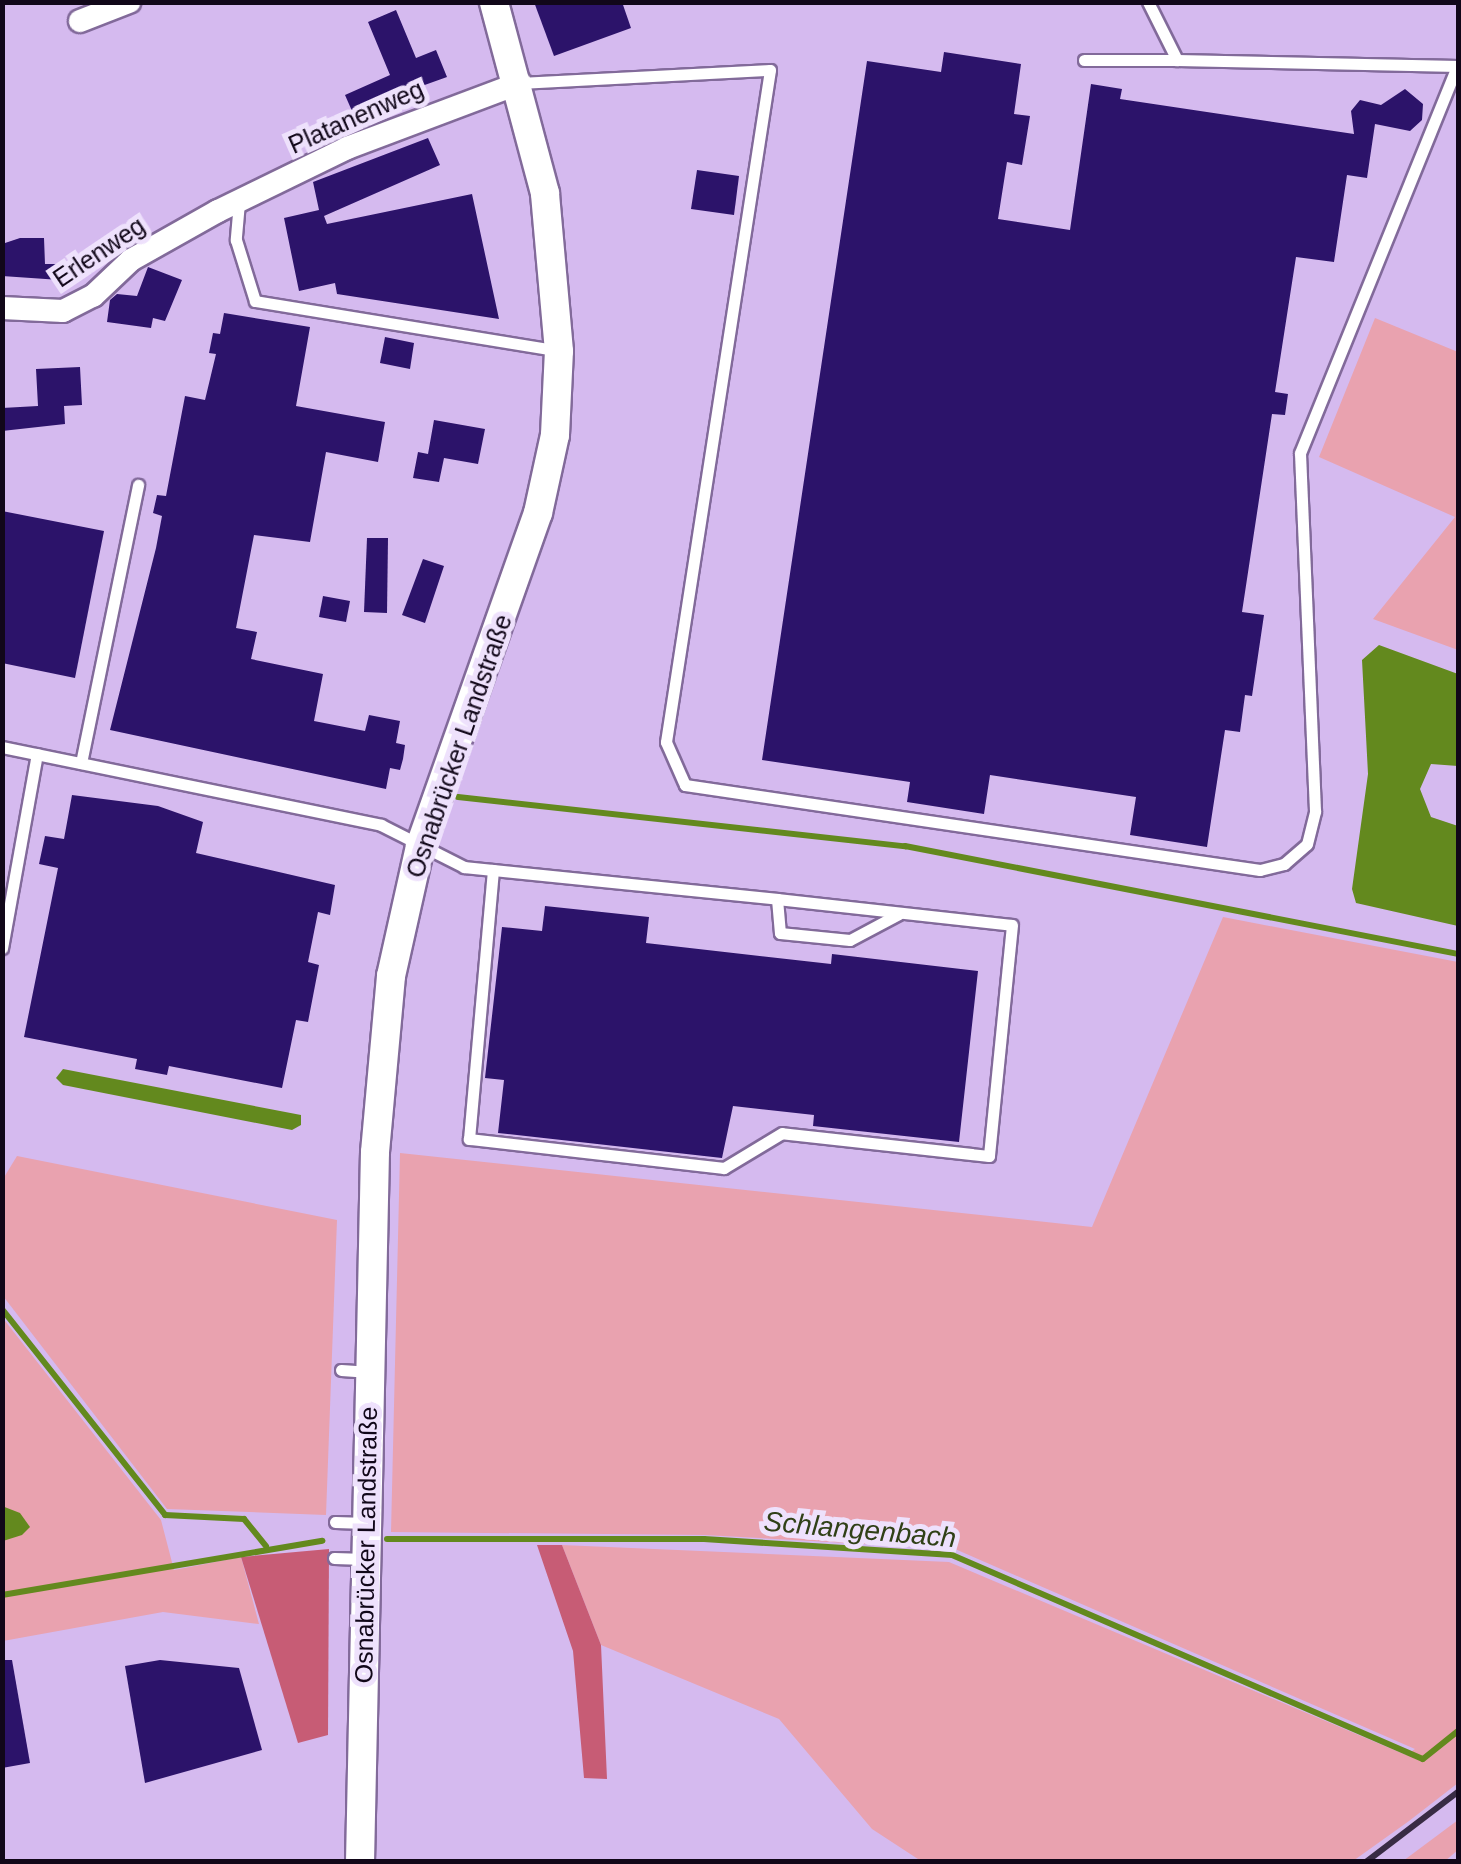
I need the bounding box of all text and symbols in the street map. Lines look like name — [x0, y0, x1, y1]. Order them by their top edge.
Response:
street label: Platanenweg — [284, 74, 428, 160]
street label: Erlenweg — [47, 210, 151, 294]
street label: Osnabrücker Landstraße — [400, 610, 518, 882]
street label: Osnabrücker Landstraße — [349, 1406, 383, 1684]
water label: Schlangenbach — [762, 1505, 958, 1555]

